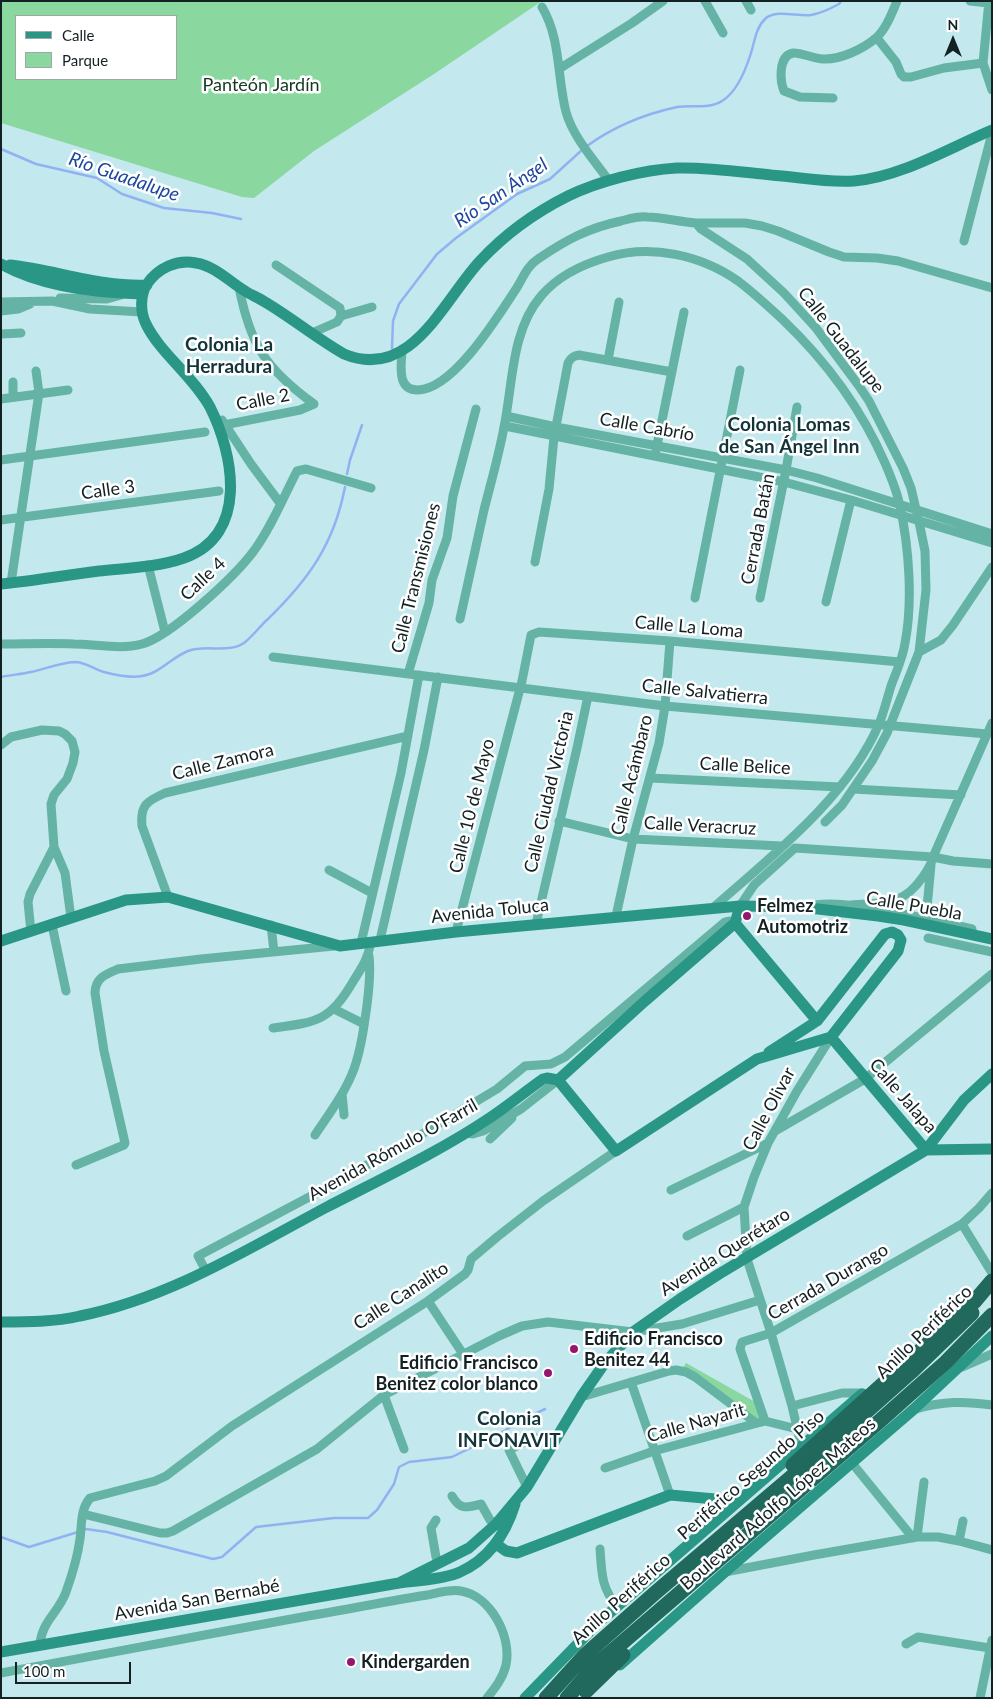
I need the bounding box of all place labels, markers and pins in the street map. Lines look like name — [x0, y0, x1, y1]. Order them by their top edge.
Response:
place label: Felmez Automotriz — [757, 895, 848, 938]
marker: Felmez Automotriz — [741, 910, 753, 922]
place label: Edificio Francisco Benitez 44 — [584, 1328, 723, 1370]
marker: Edificio Francisco Benitez 44 — [568, 1343, 580, 1355]
place label: Edificio Francisco Benitez color blanco — [375, 1352, 538, 1395]
marker: Edificio Francisco Benitez color blanco — [542, 1367, 554, 1379]
place label: Kindergarden — [361, 1651, 470, 1673]
marker: Kindergarden — [345, 1656, 357, 1668]

